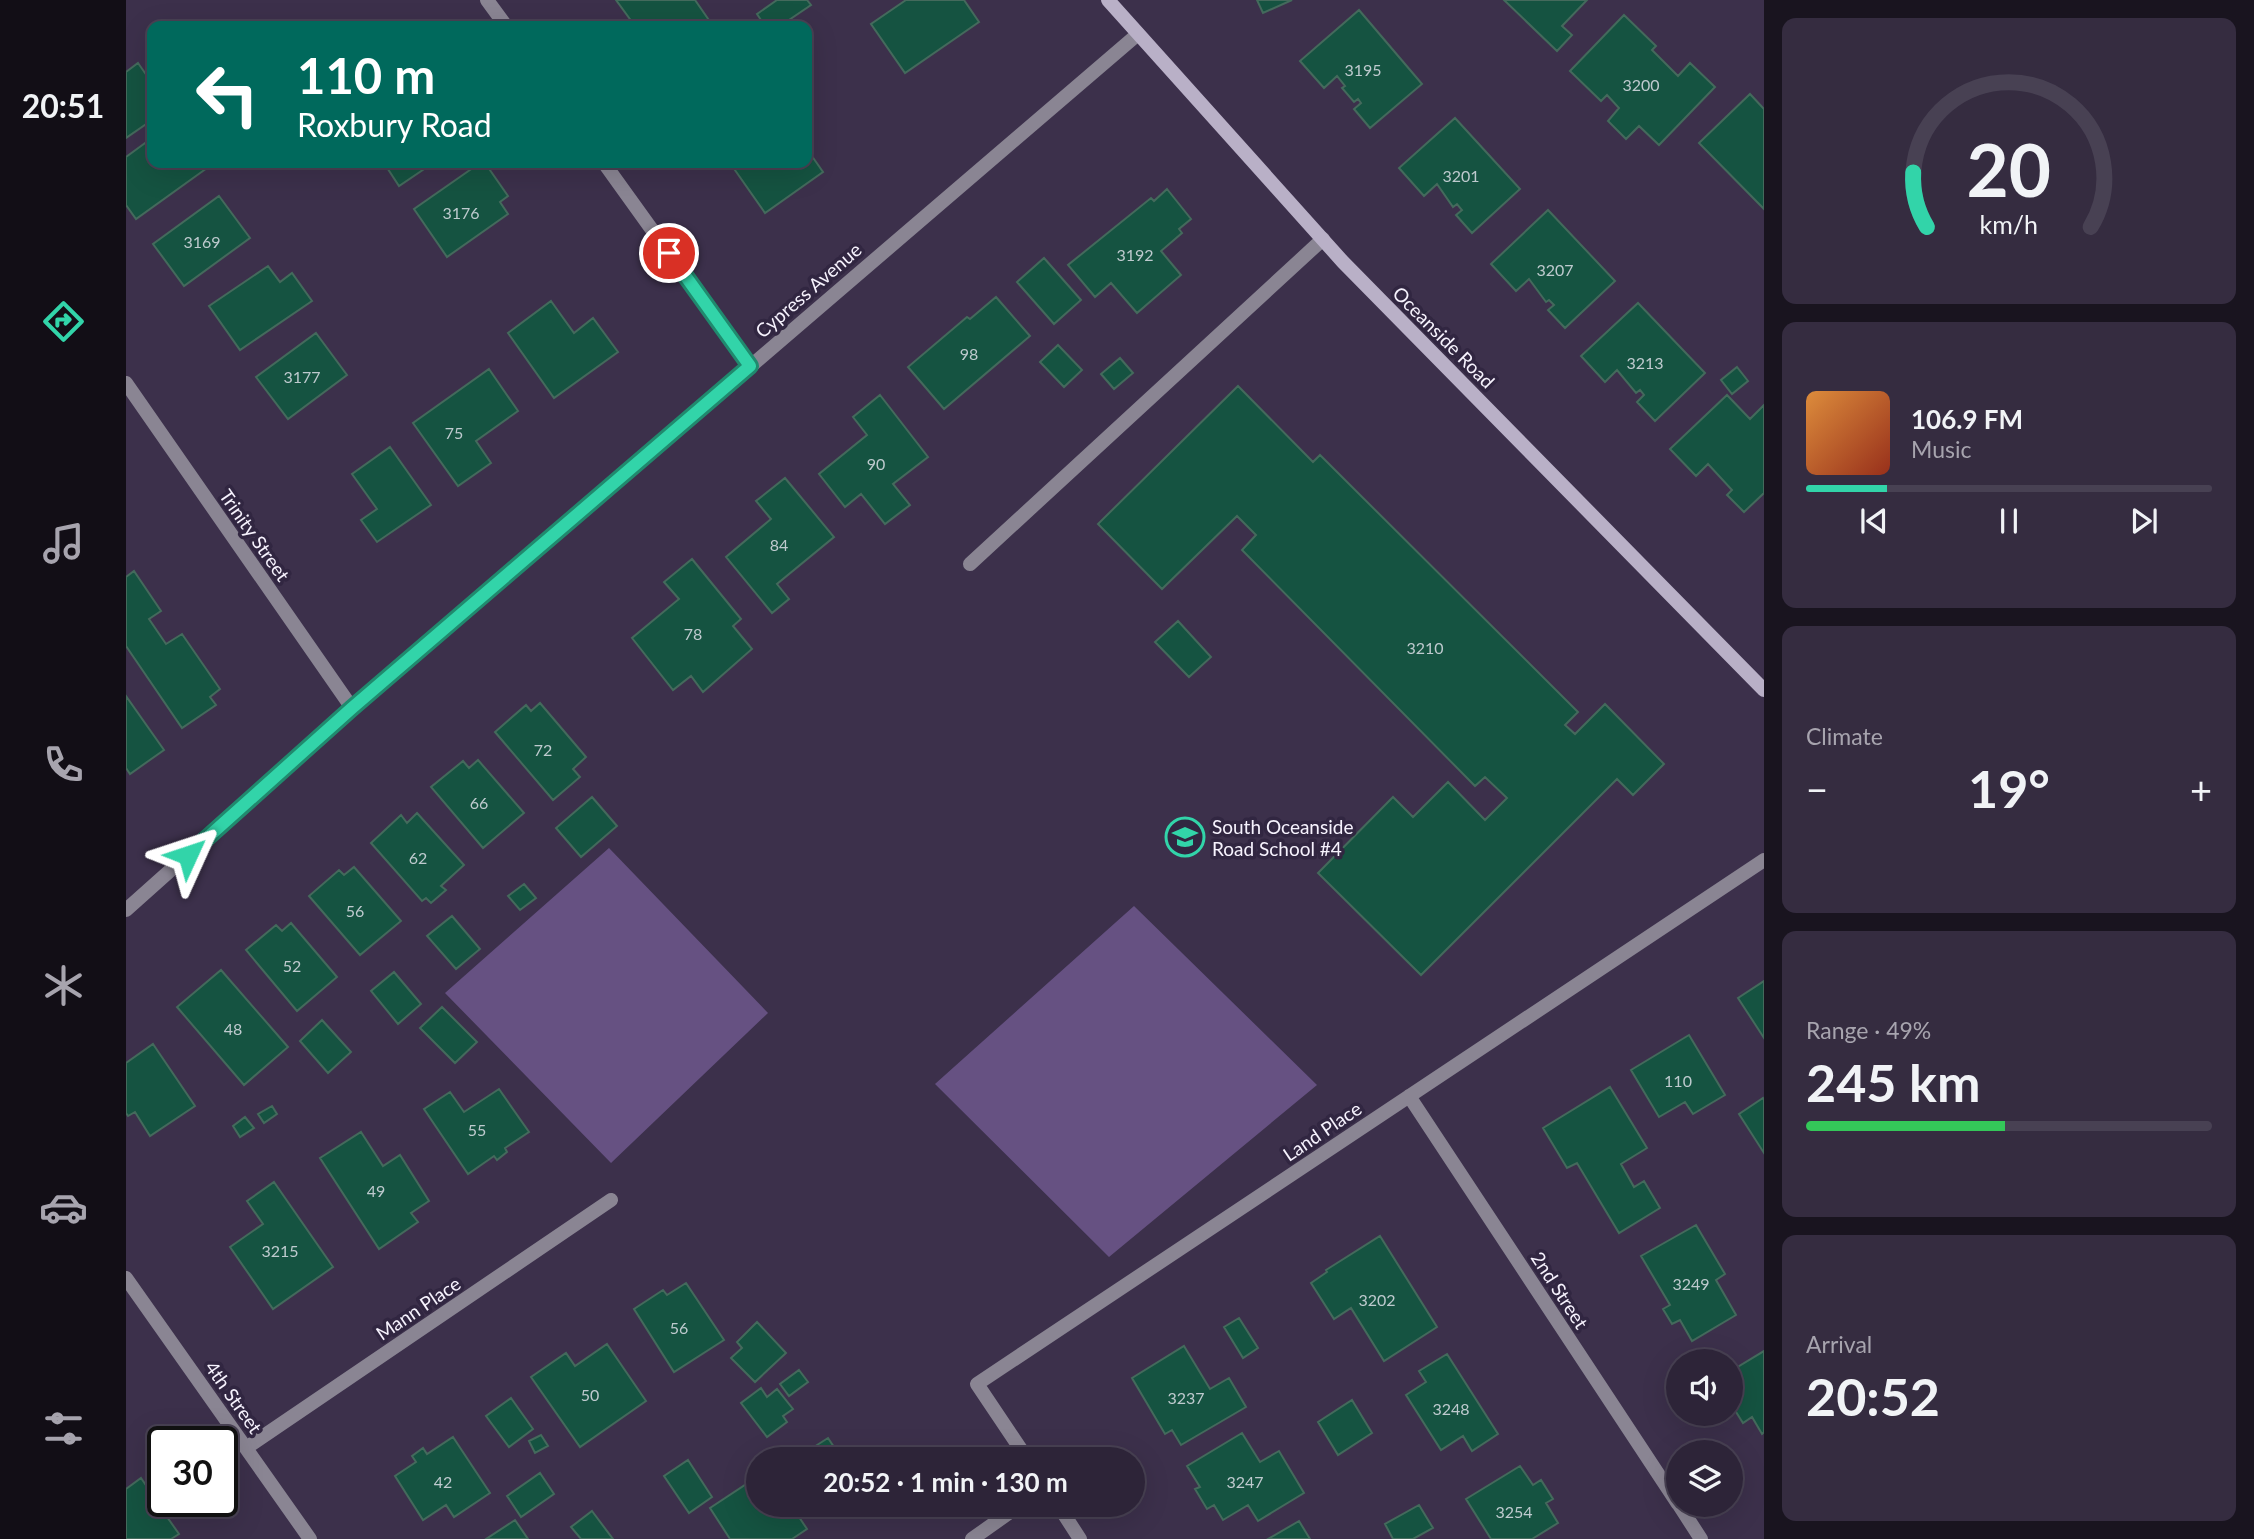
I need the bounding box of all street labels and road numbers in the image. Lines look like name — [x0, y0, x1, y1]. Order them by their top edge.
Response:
street label: Cypress Avenue — [750, 238, 866, 342]
street label: Oceanside Road — [1388, 281, 1500, 393]
street label: Trinity Street — [215, 485, 295, 585]
street label: Land Place — [1278, 1096, 1366, 1166]
street label: 2nd Street — [1527, 1247, 1593, 1333]
street label: Mann Place — [371, 1271, 465, 1345]
street label: 4th Street — [201, 1356, 267, 1438]

